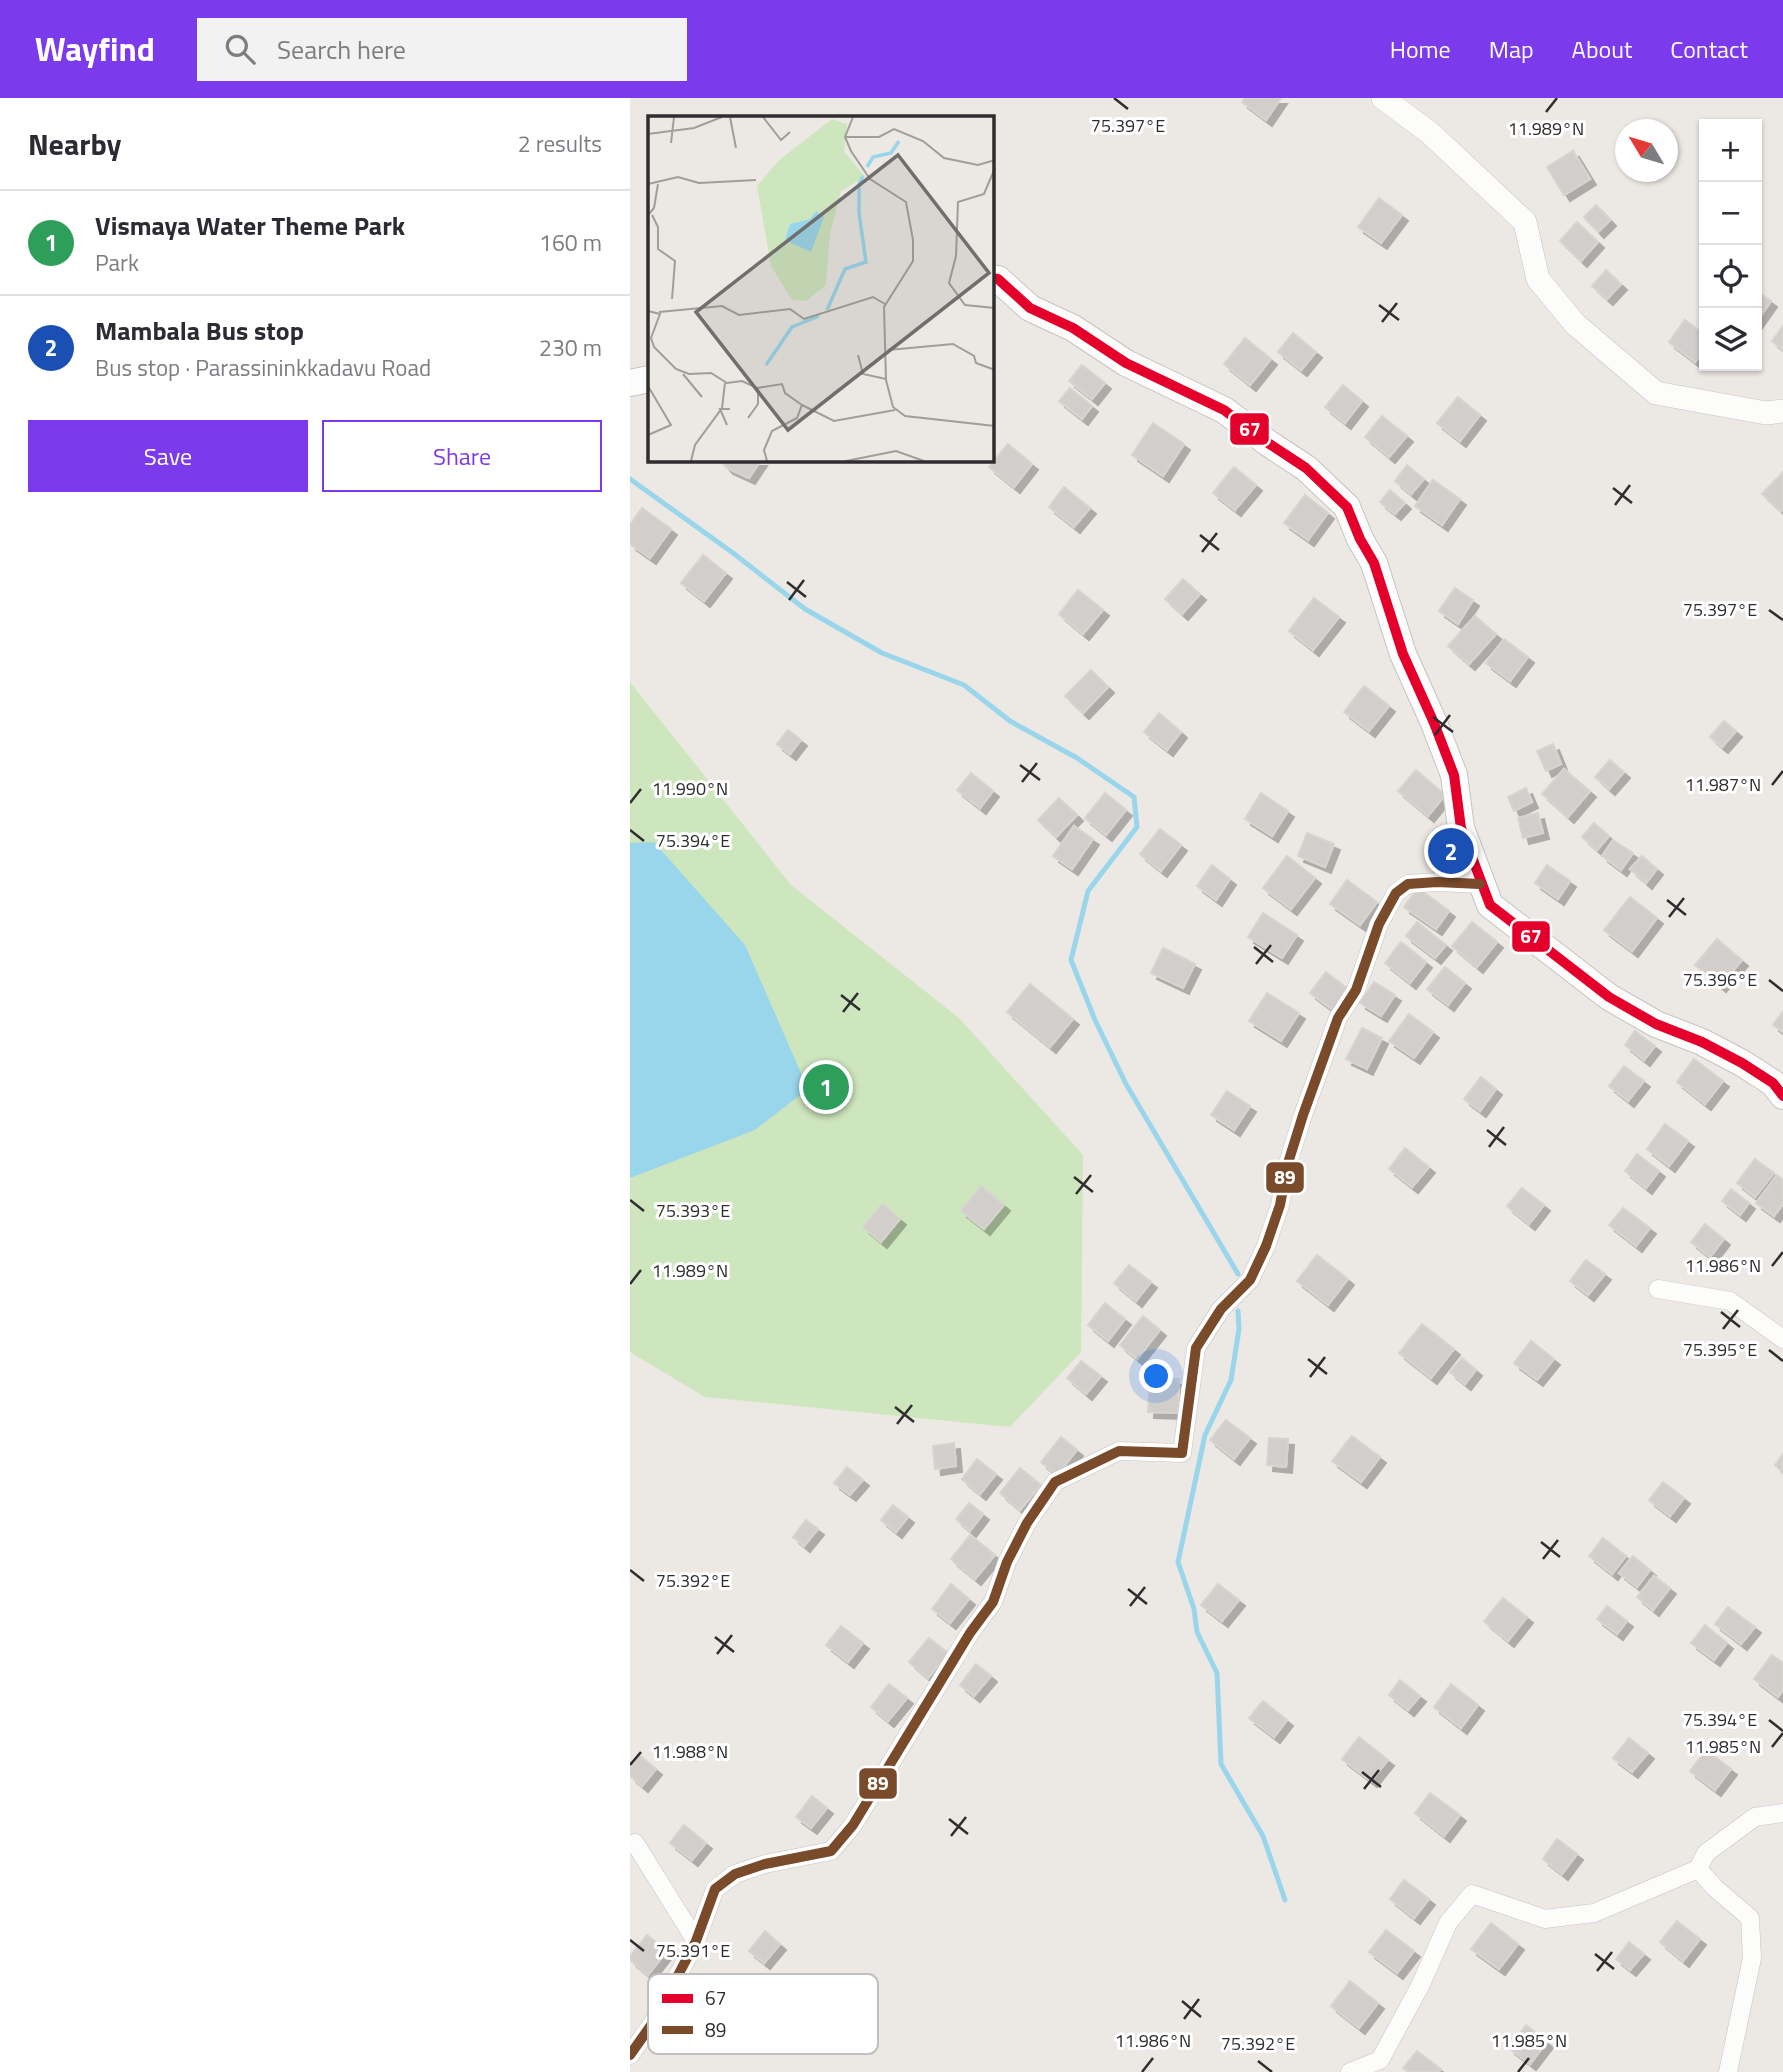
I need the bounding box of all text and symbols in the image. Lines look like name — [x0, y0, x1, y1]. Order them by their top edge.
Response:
search box — [197, 18, 687, 81]
text: Wayfind — [35, 24, 155, 74]
icon: search — [221, 30, 259, 68]
text: Search here — [277, 30, 406, 69]
text: Home — [1390, 31, 1451, 67]
text: Map — [1489, 31, 1534, 67]
text: About — [1572, 31, 1632, 67]
text: Contact — [1670, 31, 1748, 67]
text: 75.397°E — [1091, 112, 1165, 139]
text: 11.989°N — [1508, 115, 1584, 142]
inset map — [648, 116, 994, 462]
north arrow — [1615, 119, 1678, 182]
map controls — [1699, 119, 1762, 371]
button: + — [1699, 119, 1762, 182]
text: Nearby — [28, 121, 121, 167]
text: 2 results — [518, 126, 602, 161]
button: − — [1699, 182, 1762, 245]
text: Vismaya Water Theme Park — [95, 206, 405, 245]
text: 1 — [45, 225, 57, 260]
text: 160 m — [539, 225, 602, 260]
text: Park — [95, 245, 139, 280]
button: locate — [1699, 245, 1762, 308]
button: layers — [1699, 308, 1762, 371]
text: Mambala Bus stop — [95, 311, 304, 350]
text: 2 — [45, 330, 57, 365]
text: 230 m — [539, 330, 602, 365]
text: Bus stop · Parassininkkadavu Road — [95, 350, 431, 385]
line badge: 67 — [1229, 412, 1270, 446]
text: 67 — [1239, 414, 1261, 443]
button: Save — [28, 420, 308, 492]
button: Share — [322, 420, 602, 492]
text: 75.397°E — [1683, 596, 1757, 623]
text: 11.987°N — [1685, 771, 1761, 798]
text: 11.990°N — [652, 775, 728, 802]
pin: 2 — [1428, 825, 1474, 877]
text: 75.394°E — [656, 827, 730, 854]
line badge: 67 — [1511, 920, 1551, 953]
text: 67 — [1520, 921, 1542, 950]
text: 75.396°E — [1683, 966, 1757, 993]
pin: 1 — [803, 1061, 849, 1113]
line badge: 89 — [1265, 1161, 1305, 1194]
text: 89 — [1274, 1162, 1296, 1191]
text: 75.393°E — [656, 1197, 730, 1224]
text: 11.986°N — [1685, 1252, 1761, 1279]
text: 11.989°N — [652, 1257, 728, 1284]
text: 75.395°E — [1683, 1336, 1757, 1363]
your location — [1139, 1359, 1173, 1393]
text: 75.392°E — [656, 1567, 730, 1594]
text: 75.394°E — [1683, 1706, 1757, 1733]
text: 11.985°N — [1685, 1733, 1761, 1760]
text: 11.988°N — [652, 1738, 728, 1765]
line badge: 89 — [858, 1767, 898, 1800]
text: 89 — [867, 1768, 889, 1797]
text: 75.391°E — [656, 1937, 730, 1964]
legend — [648, 1974, 878, 2054]
text: 67 — [705, 1983, 726, 2012]
text: 89 — [705, 2015, 726, 2044]
text: 11.986°N — [1115, 2027, 1191, 2054]
text: 11.985°N — [1491, 2027, 1567, 2054]
text: 75.392°E — [1221, 2030, 1295, 2057]

